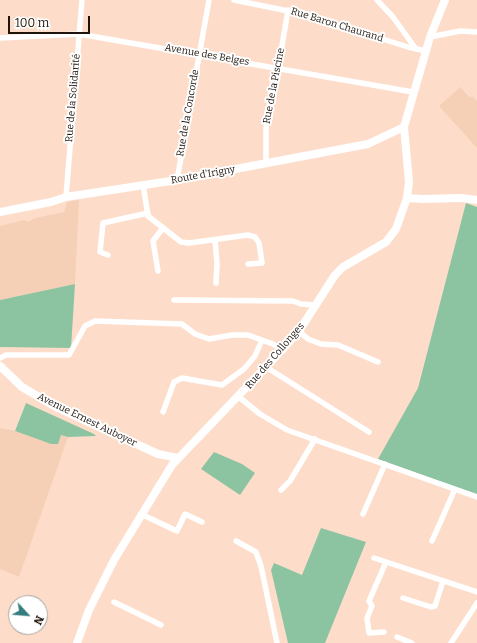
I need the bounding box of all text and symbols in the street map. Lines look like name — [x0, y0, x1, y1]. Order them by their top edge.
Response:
street label: Rue Baron Chaurand — [289, 5, 385, 45]
scale bar — [10, 8, 92, 34]
text: 100 m — [15, 16, 49, 30]
street label: Avenue des Belges — [164, 42, 250, 68]
street label: Rue de la Piscine — [261, 47, 287, 125]
street label: Rue de la Solidarité — [63, 53, 83, 143]
street label: Rue de la Concorde — [174, 69, 202, 157]
street label: Route d'Irigny — [170, 163, 236, 187]
street label: Rue des Collonges — [243, 320, 307, 392]
street label: Avenue Ernest Auboyer — [35, 391, 139, 449]
north arrow — [8, 595, 48, 635]
text: N — [31, 613, 46, 627]

